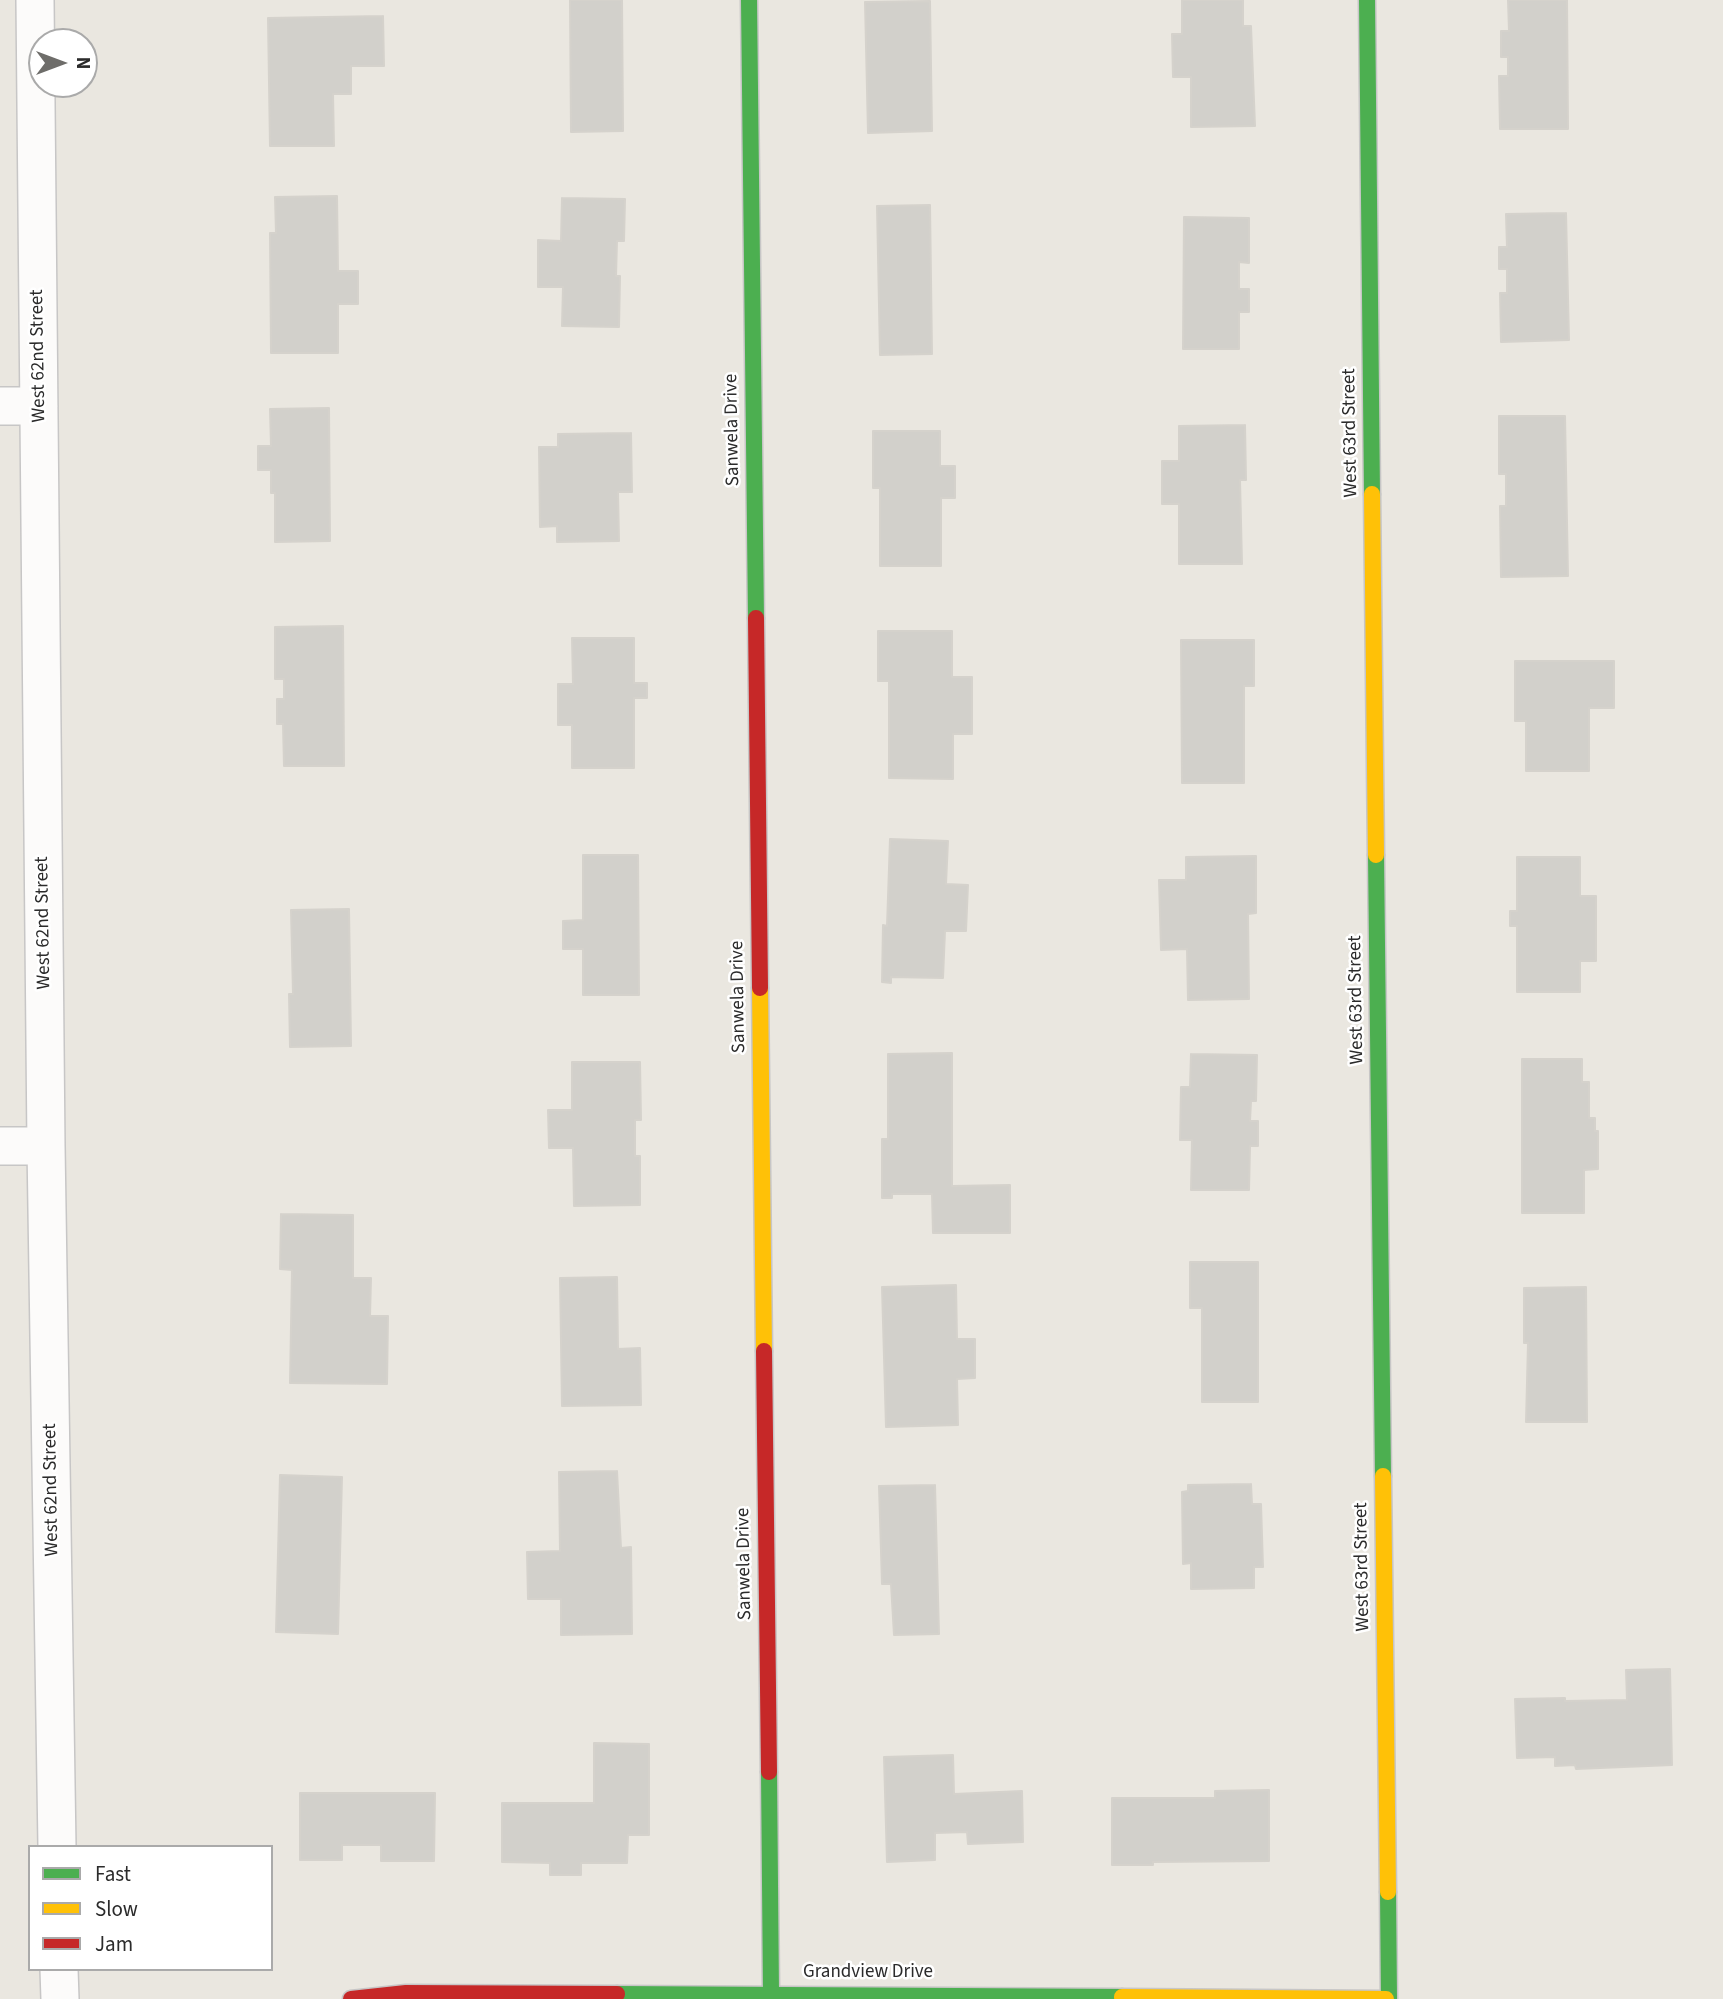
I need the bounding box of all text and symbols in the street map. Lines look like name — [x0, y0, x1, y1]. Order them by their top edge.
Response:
north arrow — [28, 28, 98, 98]
text: N — [69, 57, 96, 69]
street label: West 62nd Street — [26, 289, 52, 423]
street label: West 63rd Street — [1338, 368, 1364, 498]
street label: Sanwela Drive — [721, 374, 745, 486]
street label: West 62nd Street — [31, 856, 57, 990]
street label: West 63rd Street — [1344, 935, 1370, 1065]
street label: Sanwela Drive — [727, 941, 751, 1053]
street label: West 62nd Street — [39, 1423, 65, 1557]
street label: West 63rd Street — [1350, 1502, 1376, 1632]
street label: Sanwela Drive — [733, 1508, 757, 1620]
legend — [28, 1845, 273, 1971]
text: Fast — [95, 1859, 131, 1889]
text: Slow — [95, 1894, 138, 1924]
text: Jam — [95, 1929, 133, 1959]
street label: Grandview Drive — [803, 1962, 933, 1984]

